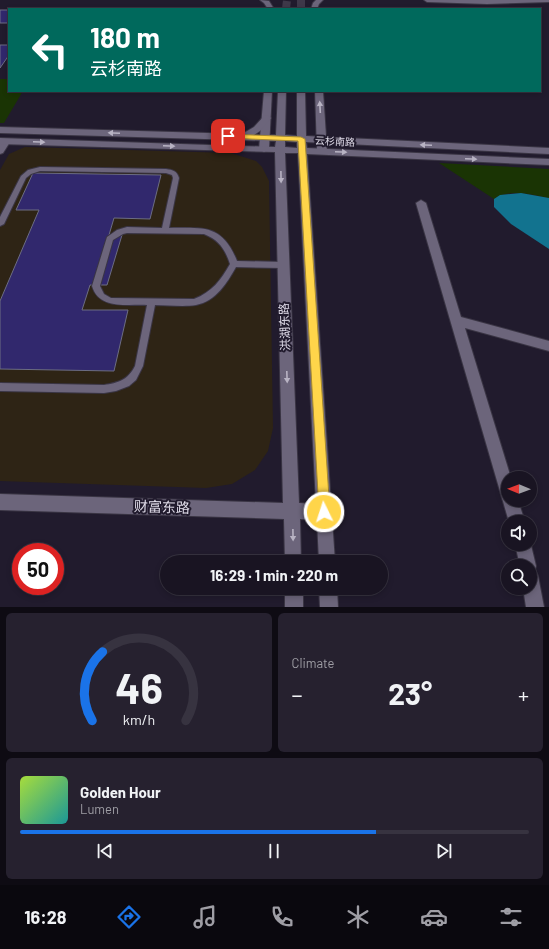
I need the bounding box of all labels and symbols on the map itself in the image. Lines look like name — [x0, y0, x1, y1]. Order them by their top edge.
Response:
one-way arrow — [316, 101, 323, 113]
pin — [211, 119, 245, 153]
one-way arrow — [107, 130, 120, 136]
street label: 云杉南路 — [315, 134, 355, 148]
one-way arrow — [33, 139, 45, 146]
one-way arrow — [420, 141, 432, 148]
one-way arrow — [163, 143, 176, 149]
one-way arrow — [335, 149, 347, 156]
one-way arrow — [465, 155, 477, 162]
one-way arrow — [278, 171, 284, 184]
street label: 洪湖东路 — [276, 303, 292, 351]
one-way arrow — [284, 371, 291, 383]
north arrow — [501, 471, 537, 507]
position arrow — [303, 491, 345, 533]
street label: 财富东路 — [134, 497, 190, 516]
one-way arrow — [290, 529, 296, 542]
speed limit sign: 50 — [12, 543, 64, 595]

